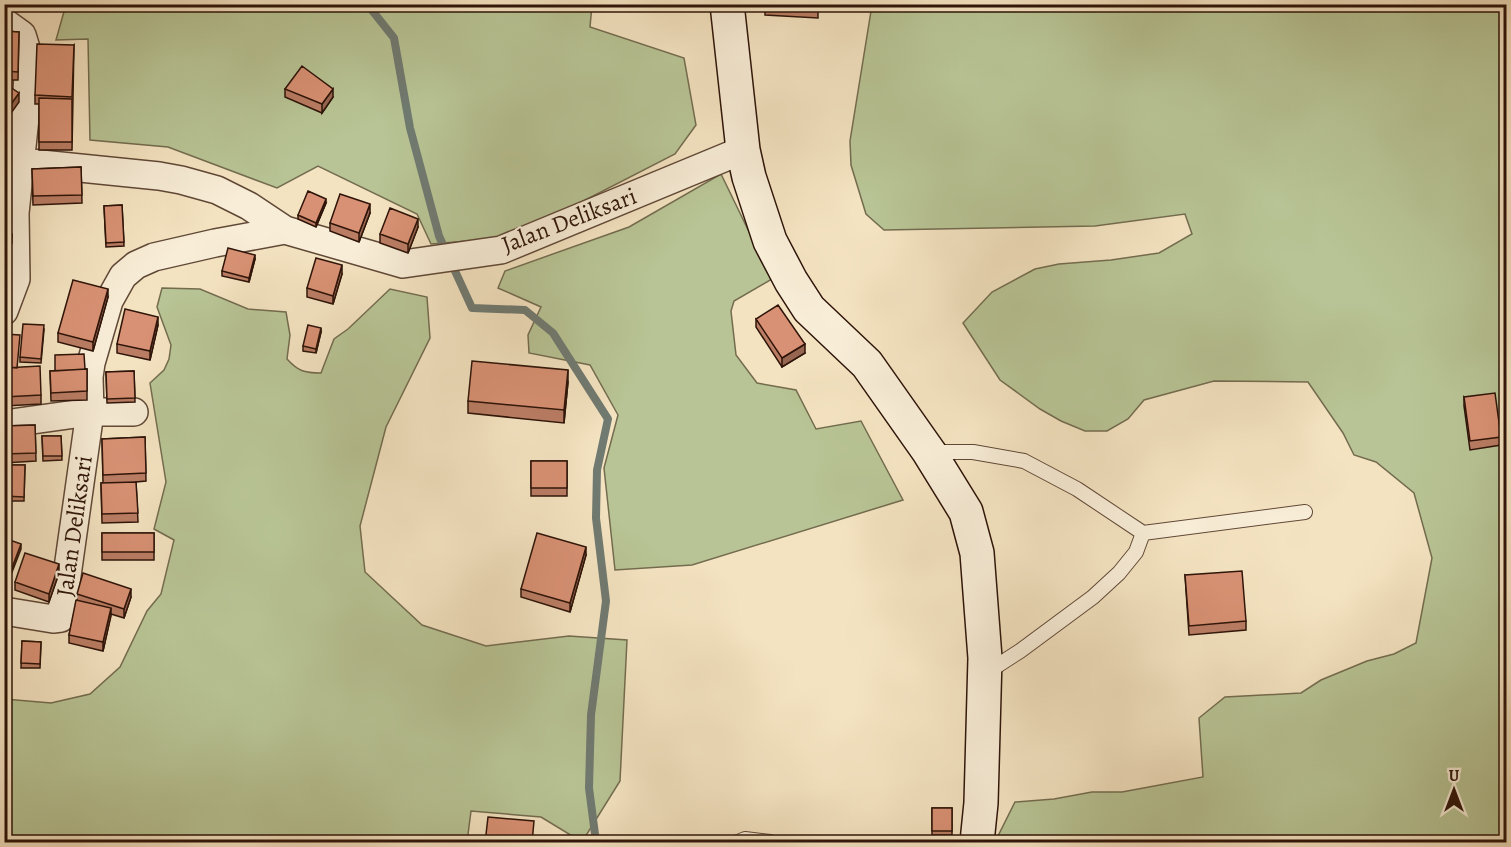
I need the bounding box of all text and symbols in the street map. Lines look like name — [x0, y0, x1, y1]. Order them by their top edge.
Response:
street label: Jalan Deliksari — [497, 180, 641, 260]
street label: Jalan Deliksari — [48, 453, 100, 599]
north arrow — [1424, 760, 1484, 820]
text: U — [1449, 765, 1460, 787]

